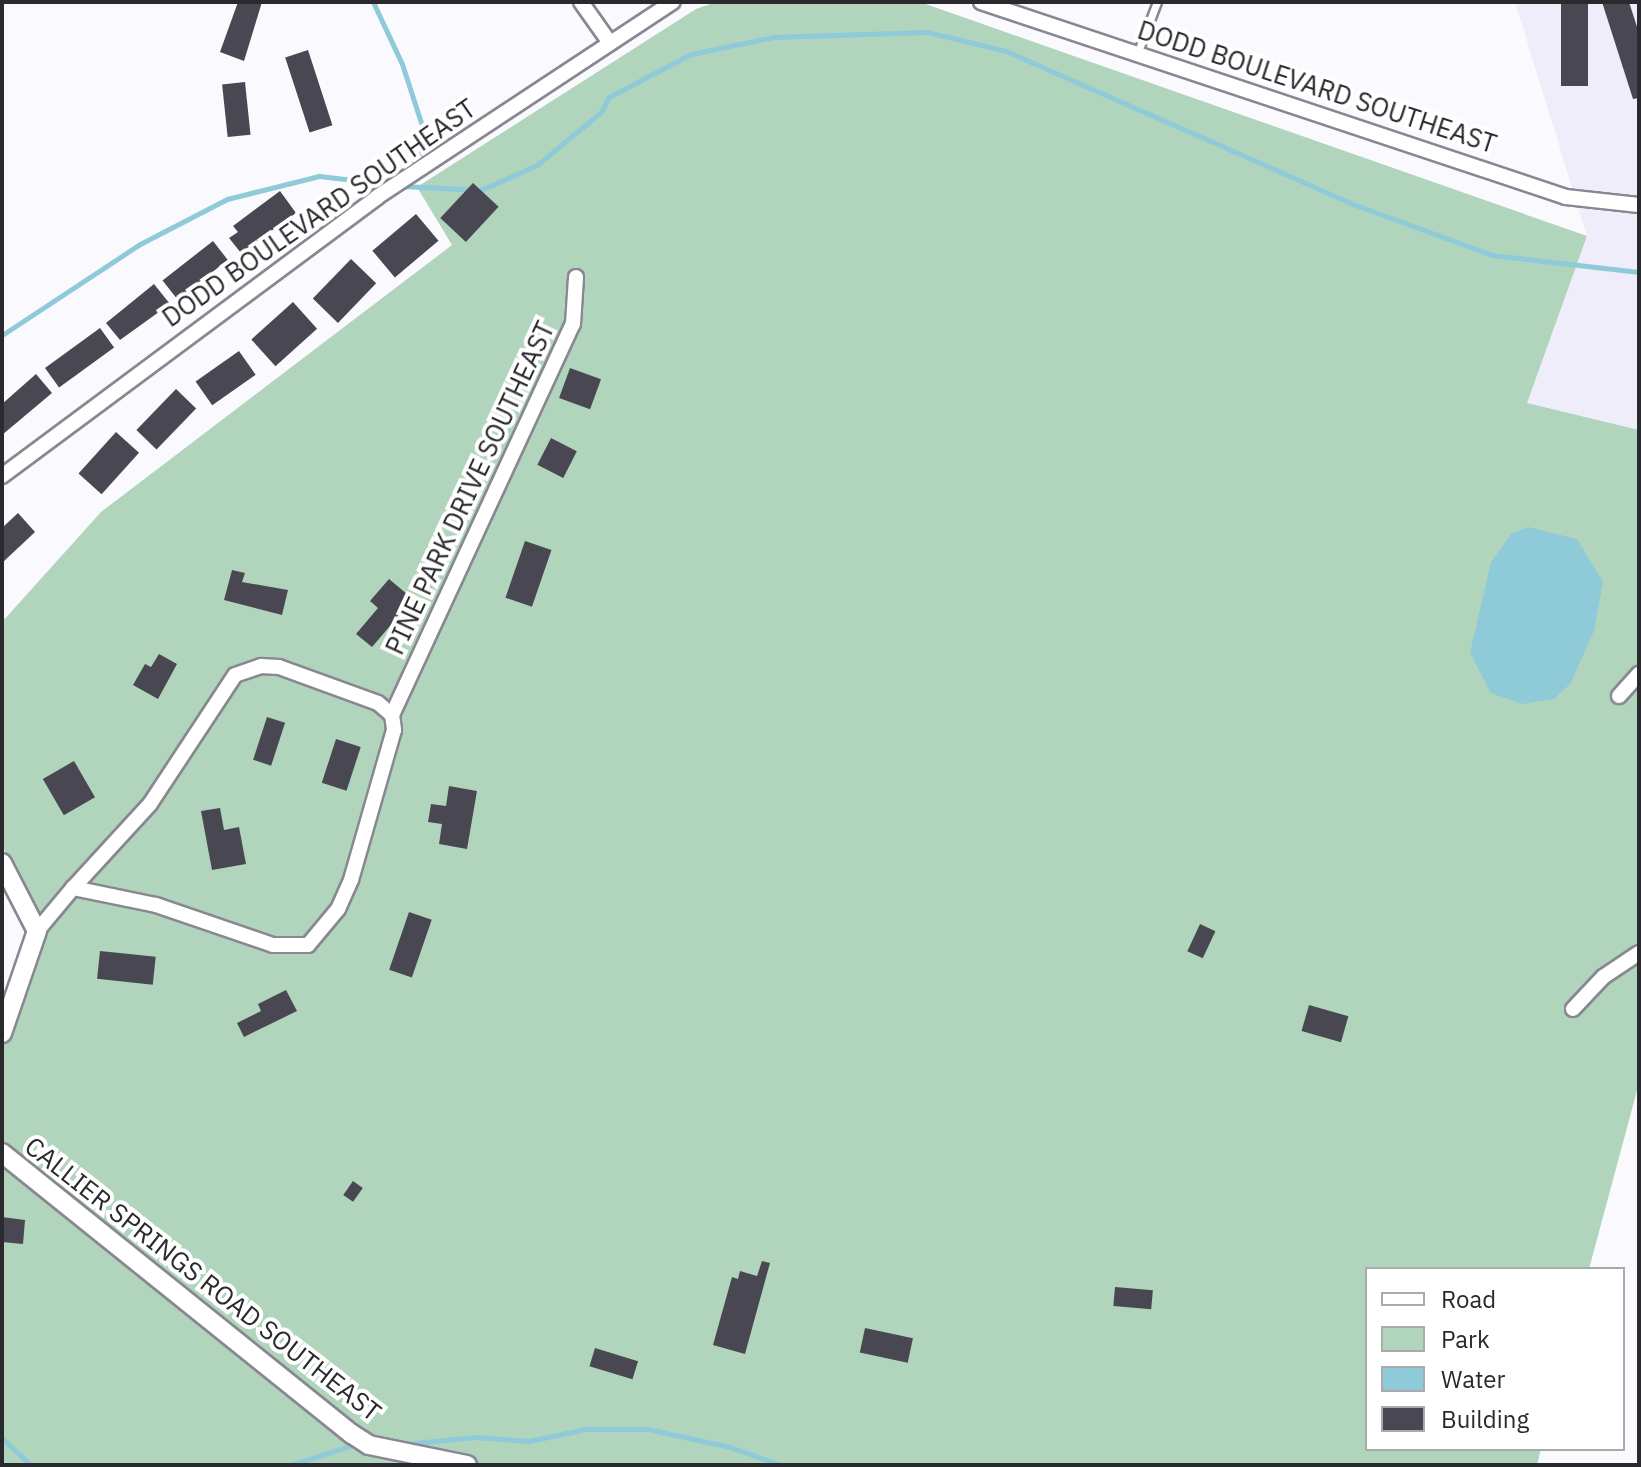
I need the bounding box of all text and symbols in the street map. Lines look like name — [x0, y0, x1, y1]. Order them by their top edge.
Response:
street label: DODD BOULEVARD SOUTHEAST — [1134, 14, 1500, 160]
street label: DODD BOULEVARD SOUTHEAST — [156, 93, 482, 333]
street label: PINE PARK DRIVE SOUTHEAST — [379, 317, 561, 659]
street label: CALLIER SPRINGS ROAD SOUTHEAST — [19, 1130, 387, 1428]
legend — [1365, 1267, 1625, 1451]
text: Road — [1441, 1283, 1496, 1315]
text: Park — [1441, 1323, 1490, 1355]
text: Water — [1441, 1363, 1505, 1395]
text: Building — [1441, 1403, 1529, 1435]

